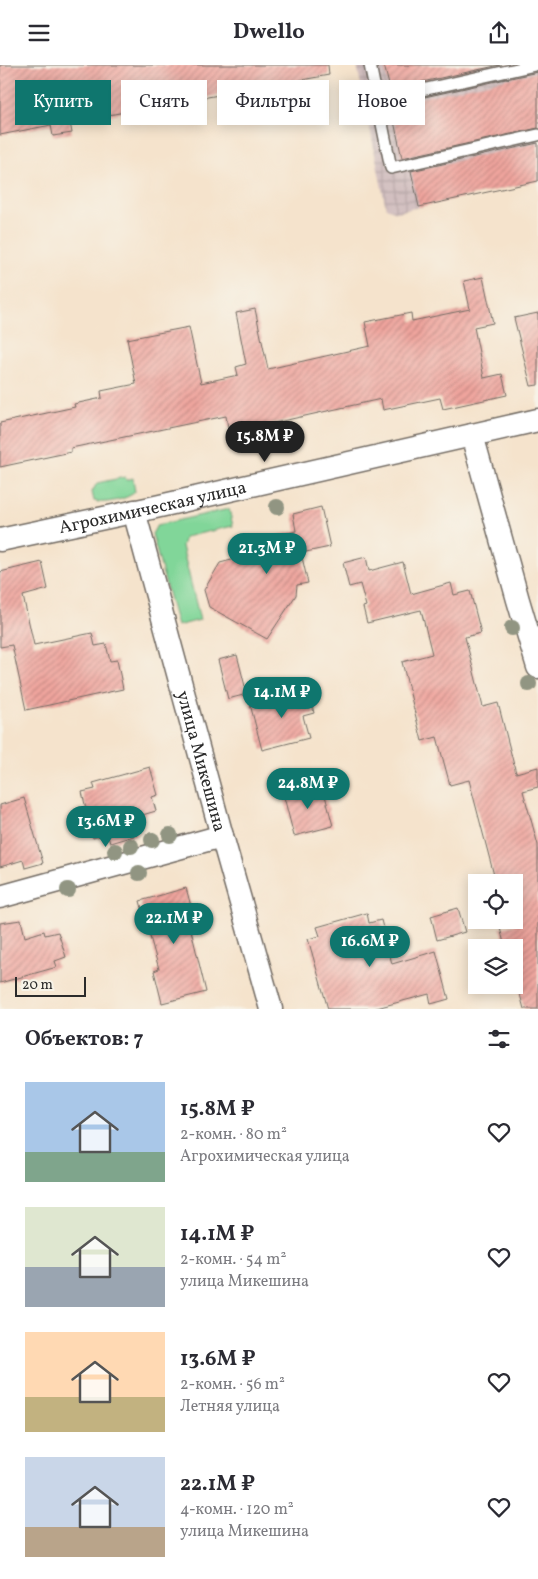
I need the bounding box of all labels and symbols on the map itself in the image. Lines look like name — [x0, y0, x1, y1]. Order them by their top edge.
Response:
pin: 15.8M ₽ — [219, 421, 311, 463]
street label: Агрохимическая улица — [57, 476, 249, 541]
pin: 21.3M ₽ — [221, 533, 313, 575]
pin: 14.1M ₽ — [236, 677, 328, 719]
street label: улица Микешина — [169, 688, 231, 835]
pin: 24.8M ₽ — [262, 767, 354, 810]
pin: 13.6M ₽ — [60, 805, 152, 848]
pin: 22.1M ₽ — [128, 903, 220, 945]
pin: 16.6M ₽ — [324, 925, 416, 968]
scale bar — [15, 974, 86, 997]

